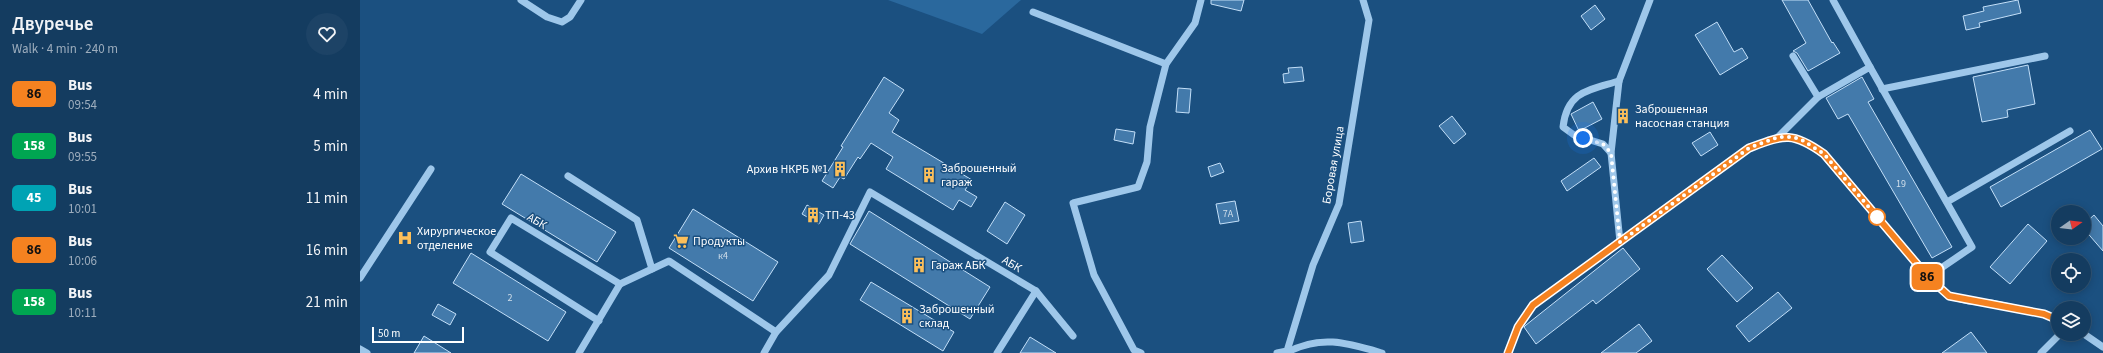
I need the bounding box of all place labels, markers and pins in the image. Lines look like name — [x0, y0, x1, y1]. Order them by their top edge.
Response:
place label: Заброшенная насосная станция — [1635, 101, 1729, 132]
building icon: Заброшенная насосная станция — [1614, 107, 1632, 125]
building icon: Архив НКРБ №1 — [831, 160, 849, 178]
place label: Заброшенный гараж — [941, 160, 1017, 191]
place label: Архив НКРБ №1 — [747, 161, 828, 178]
building icon: Заброшенный гараж — [920, 166, 938, 184]
building icon: ТП-43 — [804, 206, 822, 224]
place label: ТП-43 — [825, 207, 855, 224]
unlabelled marker — [1868, 208, 1886, 226]
place label: Хирургическое отделение — [417, 223, 496, 254]
hospital icon: Хирургическое отделение — [396, 229, 414, 247]
supermarket icon: Продукты — [672, 232, 690, 250]
place label: Продукты — [693, 233, 745, 250]
building icon: Гараж АБК — [910, 256, 928, 274]
place label: Гараж АБК — [931, 257, 986, 274]
place label: Заброшенный склад — [919, 301, 995, 332]
building icon: Заброшенный склад — [898, 307, 916, 325]

